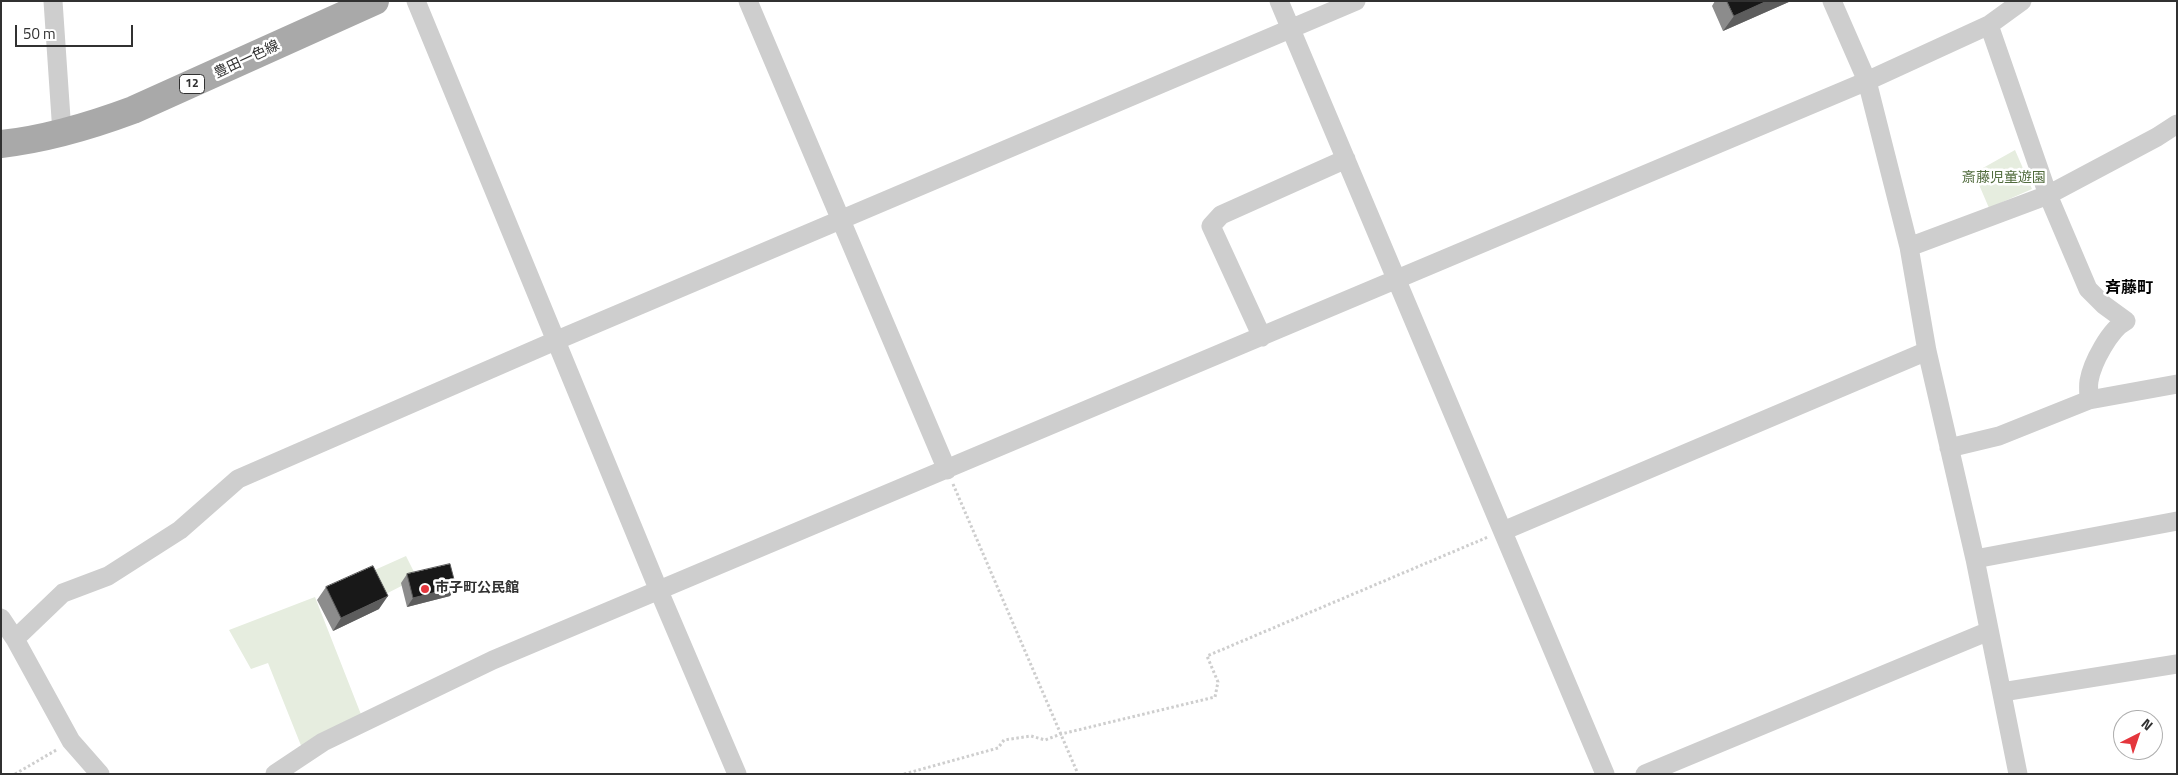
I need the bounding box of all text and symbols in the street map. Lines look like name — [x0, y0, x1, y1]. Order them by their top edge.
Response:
scale bar — [18, 15, 135, 47]
text: 50 m — [23, 22, 56, 45]
street label: 豊田一色線 — [212, 38, 282, 82]
road number: 12 — [180, 74, 204, 94]
park label: 斎藤児童遊園 — [1962, 171, 2046, 187]
district label: 斉藤町 — [2105, 279, 2153, 299]
place label: 市子町公民館 — [435, 581, 519, 597]
marker: 市子町公民館 — [419, 583, 431, 595]
north arrow — [2113, 710, 2163, 760]
text: N — [2137, 713, 2158, 735]

